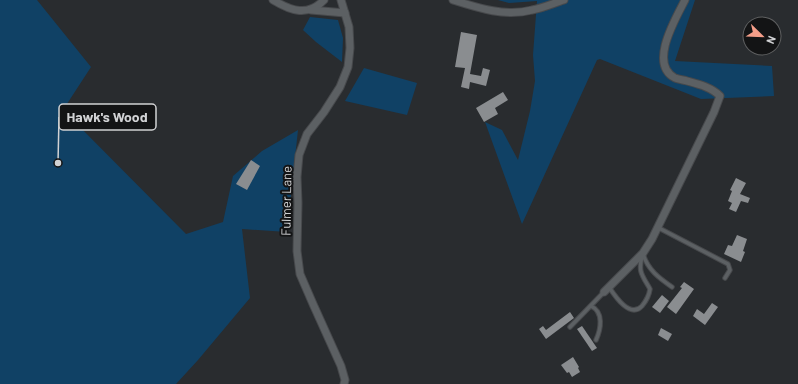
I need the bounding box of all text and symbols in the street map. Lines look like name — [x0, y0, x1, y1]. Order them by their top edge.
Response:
north arrow — [742, 16, 782, 56]
text: N — [764, 34, 779, 46]
callout: Hawk's Wood — [59, 104, 156, 130]
text: Hawk's Wood — [66, 108, 148, 125]
street label: Fulmer Lane — [277, 166, 295, 236]

